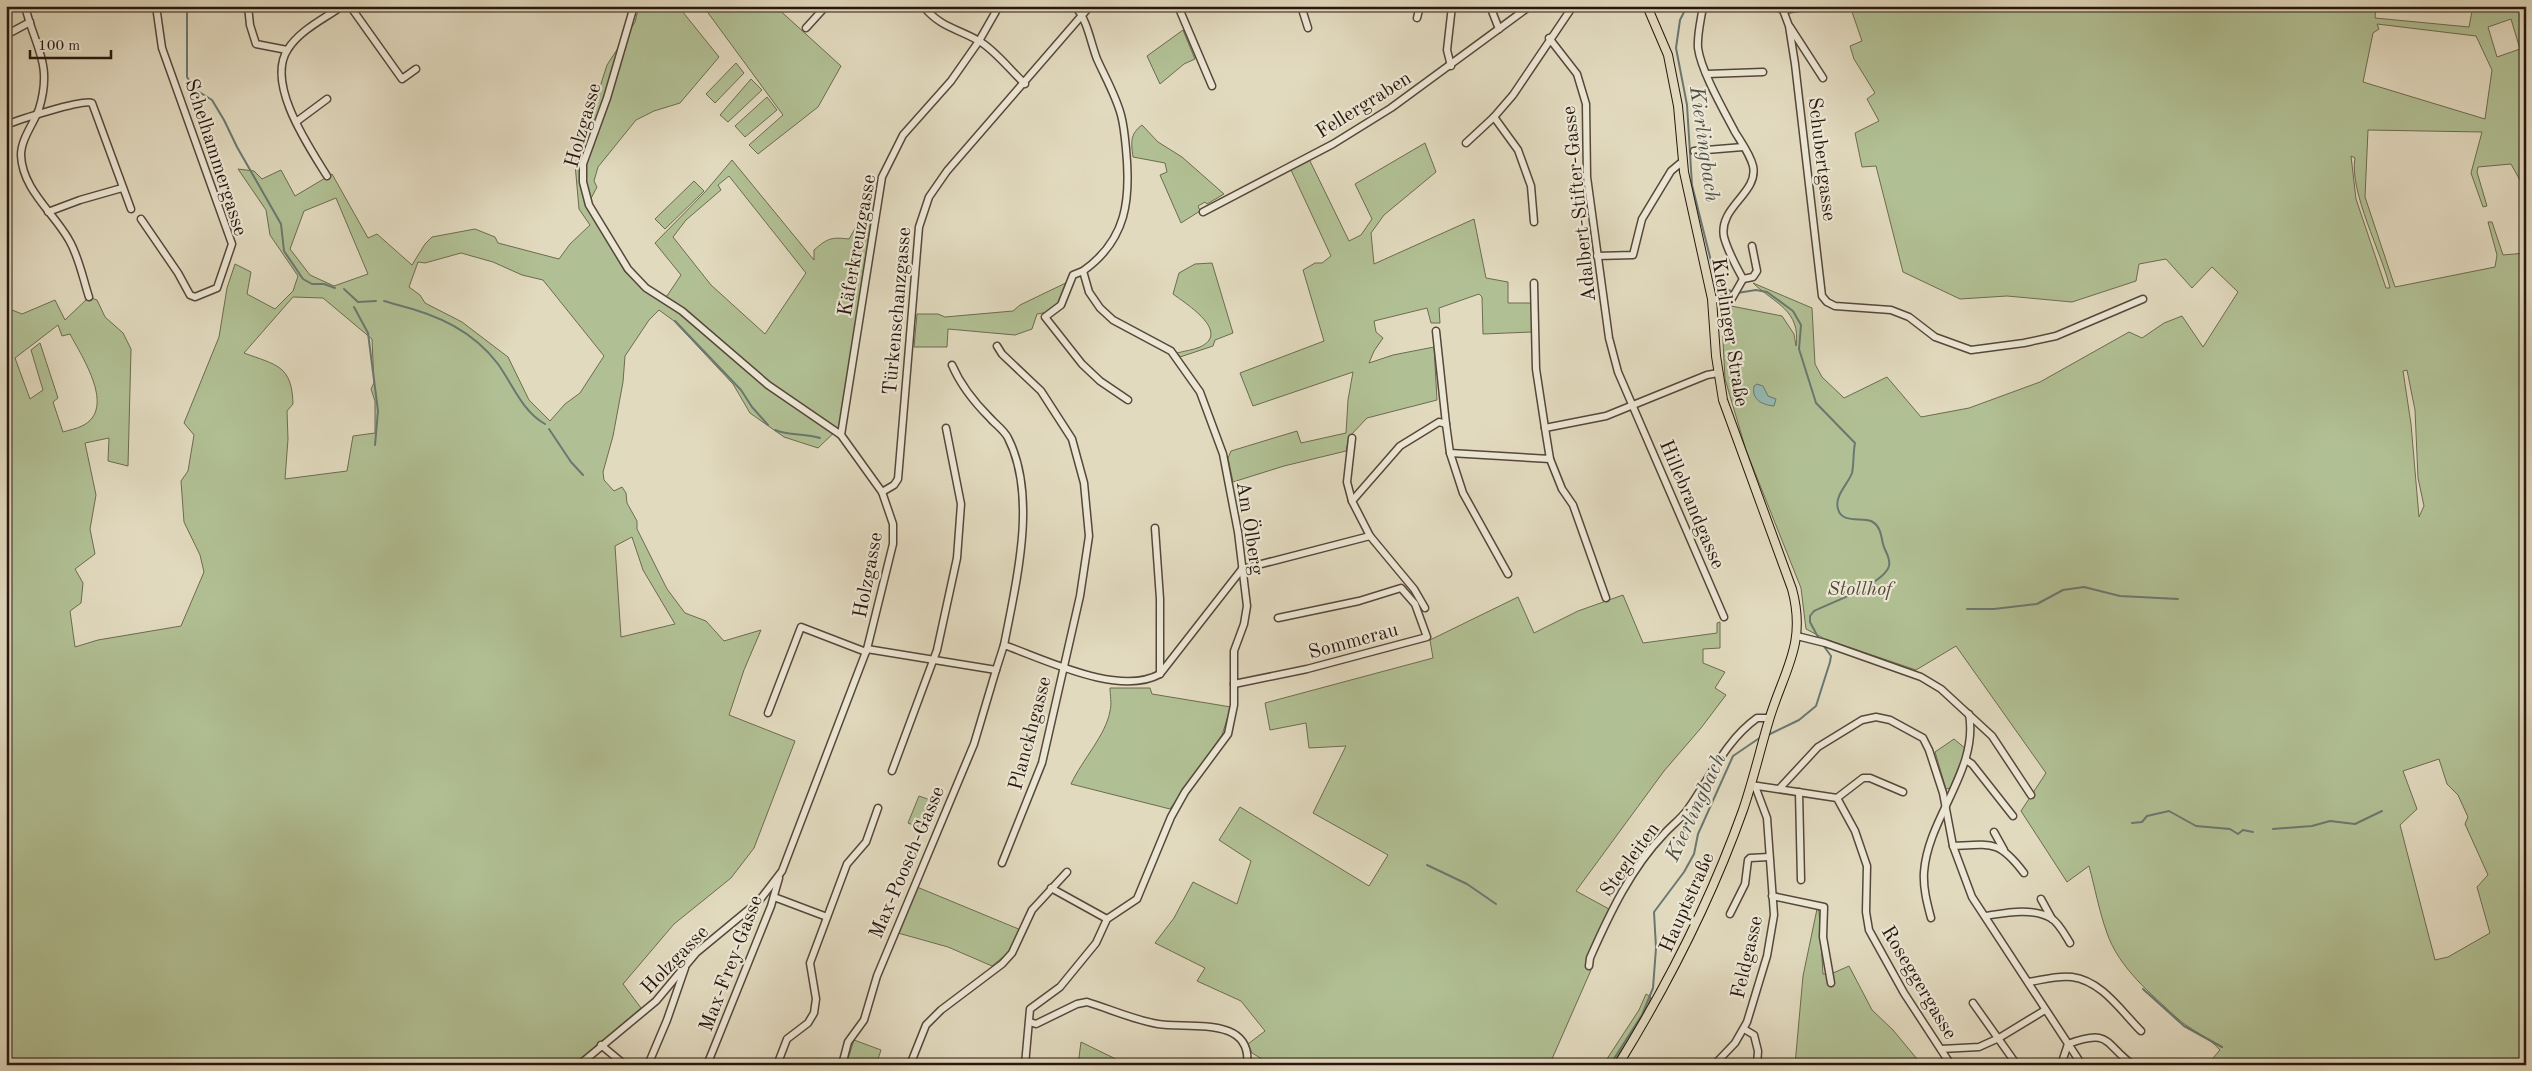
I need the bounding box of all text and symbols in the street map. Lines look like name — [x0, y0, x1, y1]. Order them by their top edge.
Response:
scale bar — [30, 28, 111, 60]
text: 100 m — [38, 39, 80, 54]
street label: Fellergraben — [1313, 68, 1416, 143]
street label: Schelhammergasse — [180, 77, 250, 239]
street label: Holzgasse — [562, 81, 606, 170]
water label: Kierlingbach — [1685, 84, 1722, 204]
street label: Schubertgasse — [1803, 96, 1839, 222]
street label: Adalbert-Stifter-Gasse — [1560, 105, 1600, 303]
street label: Käferkreuzgasse — [836, 173, 880, 318]
street label: Türkenschanzgasse — [881, 226, 915, 396]
street label: Kierlinger Straße — [1707, 256, 1751, 408]
street label: Hillebrandgasse — [1655, 437, 1727, 572]
street label: Am Ölberg — [1232, 480, 1269, 577]
street label: Holzgasse — [851, 531, 887, 620]
park label: Stollhof — [1827, 580, 1896, 600]
street label: Sommerau — [1306, 620, 1401, 664]
street label: Planckhgasse — [1006, 674, 1056, 793]
water label: Kierlingbach — [1662, 750, 1731, 866]
street label: Max-Poosch-Gasse — [867, 784, 949, 942]
street label: Stegleiten — [1597, 819, 1664, 901]
street label: Hauptstraße — [1657, 850, 1719, 956]
street label: Max-Frey-Gasse — [697, 893, 767, 1035]
street label: Feldgasse — [1729, 914, 1767, 1001]
street label: Holzgasse — [638, 922, 713, 999]
street label: Roseggergasse — [1877, 923, 1960, 1043]

